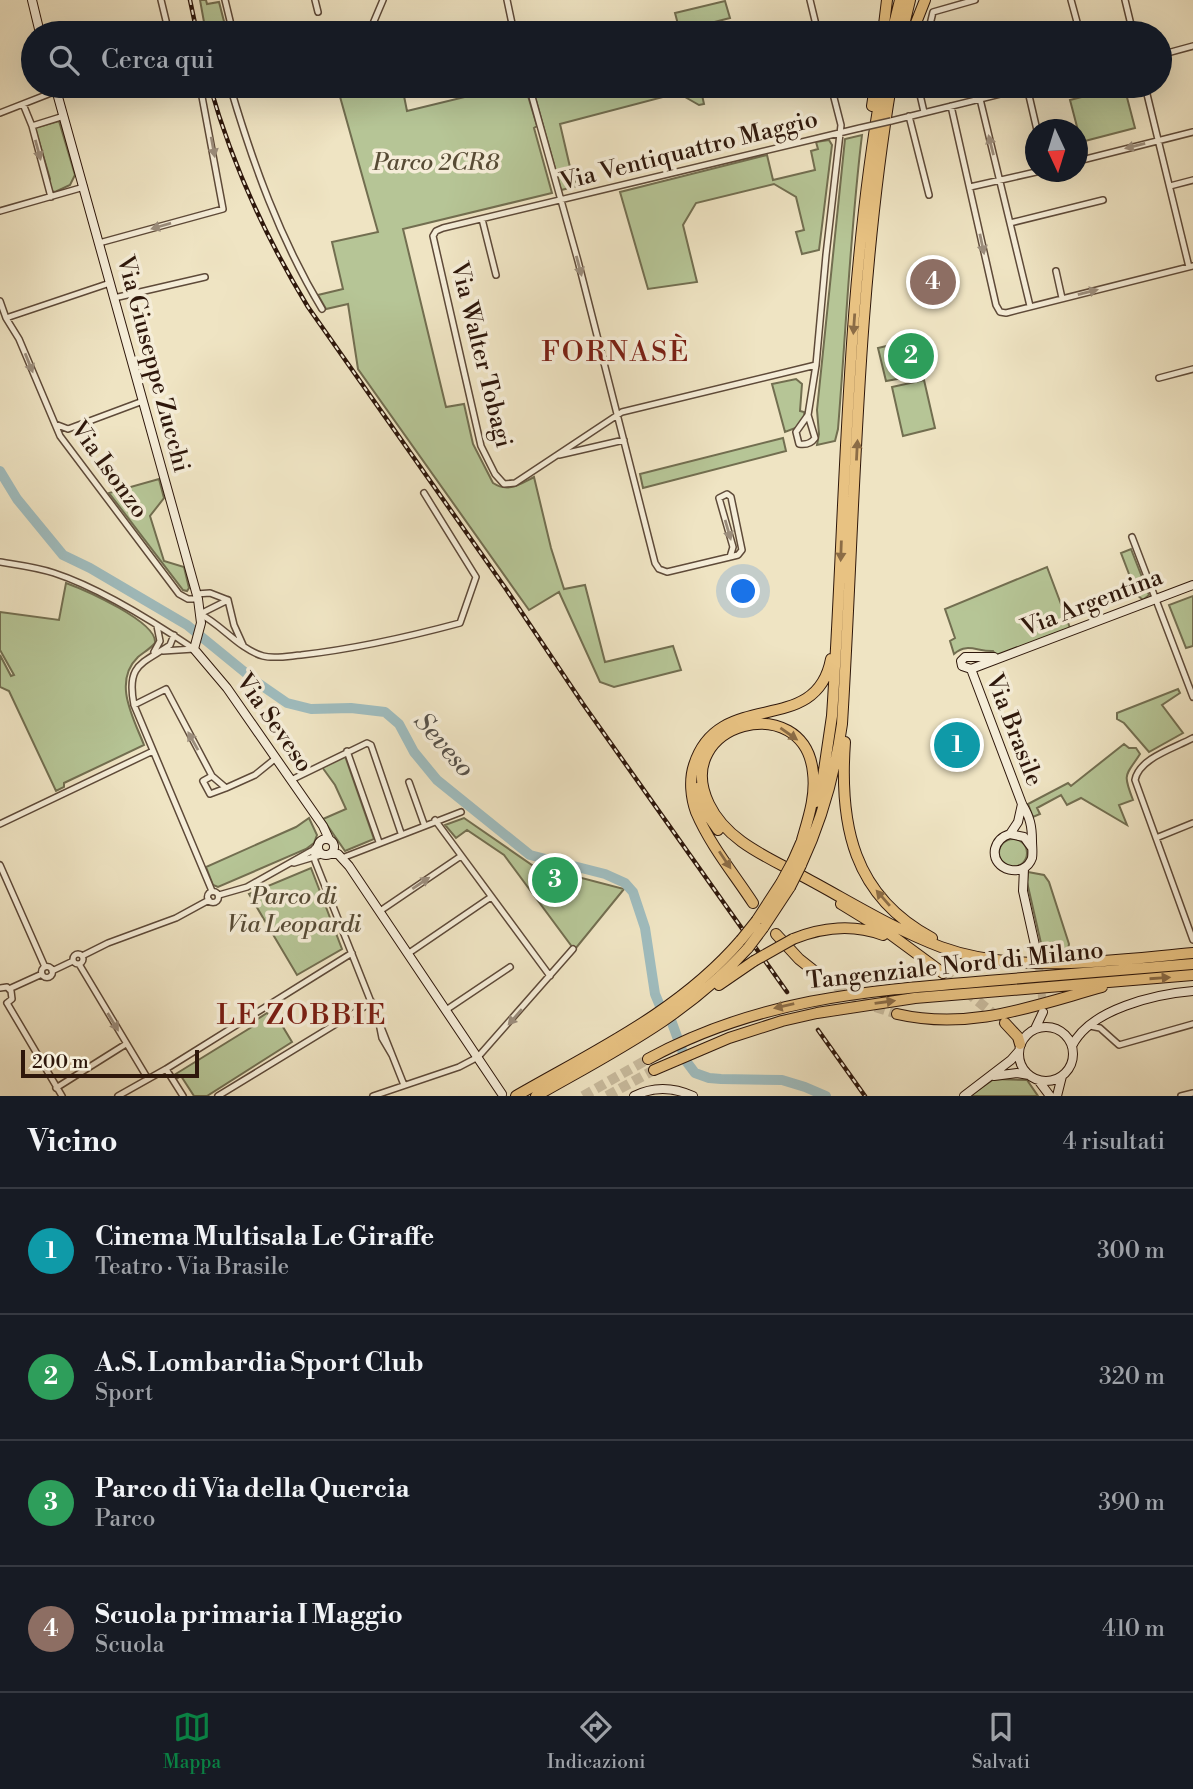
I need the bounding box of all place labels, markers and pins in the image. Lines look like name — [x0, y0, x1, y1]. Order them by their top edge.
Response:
pin: 4 — [910, 256, 956, 308]
pin: 2 — [888, 330, 934, 382]
pin: 1 — [934, 719, 980, 771]
pin: 3 — [532, 854, 578, 906]

